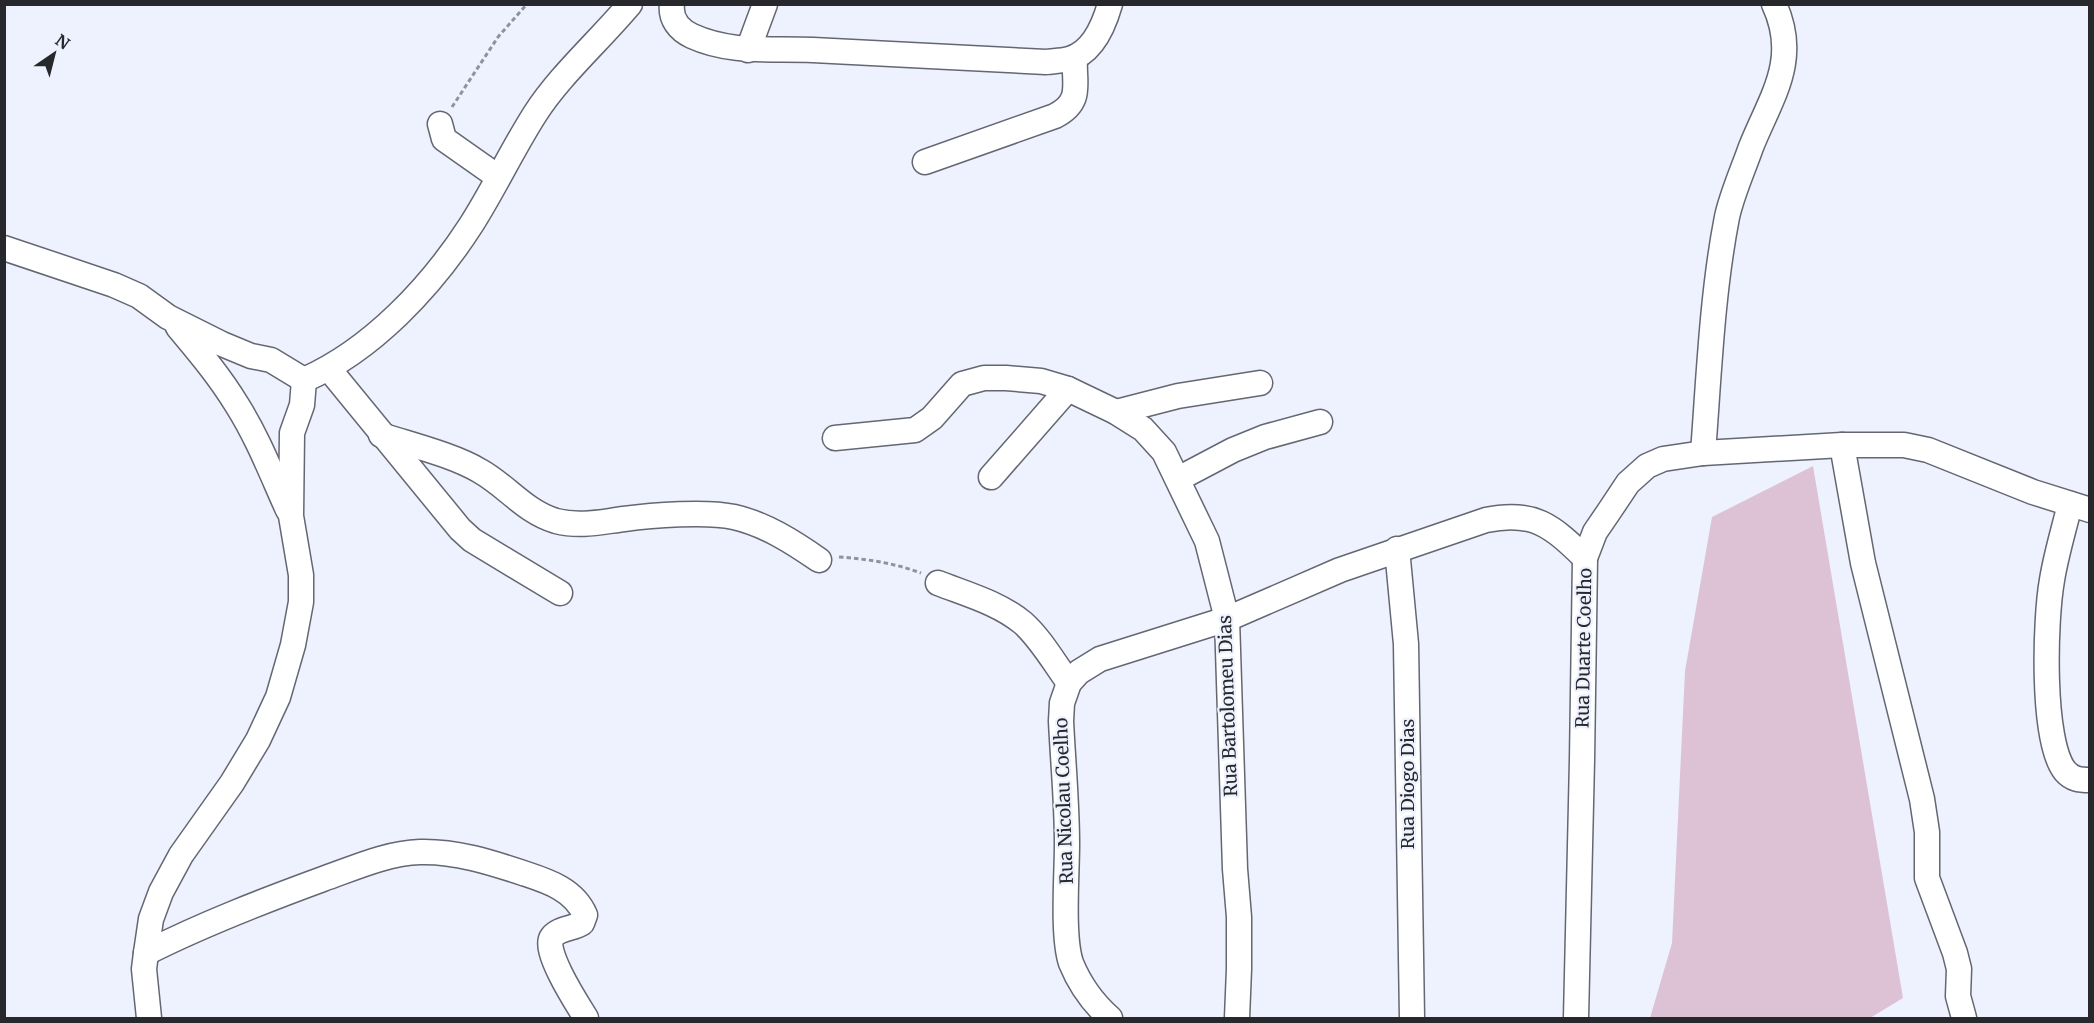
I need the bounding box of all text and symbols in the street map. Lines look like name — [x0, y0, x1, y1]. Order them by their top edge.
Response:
north arrow — [24, 24, 84, 84]
text: N — [52, 30, 74, 54]
street label: Rua Duarte Coelho — [1571, 568, 1596, 728]
street label: Rua Bartolomeu Dias — [1213, 615, 1242, 797]
street label: Rua Nicolau Coelho — [1049, 717, 1078, 885]
street label: Rua Diogo Dias — [1396, 718, 1419, 849]

